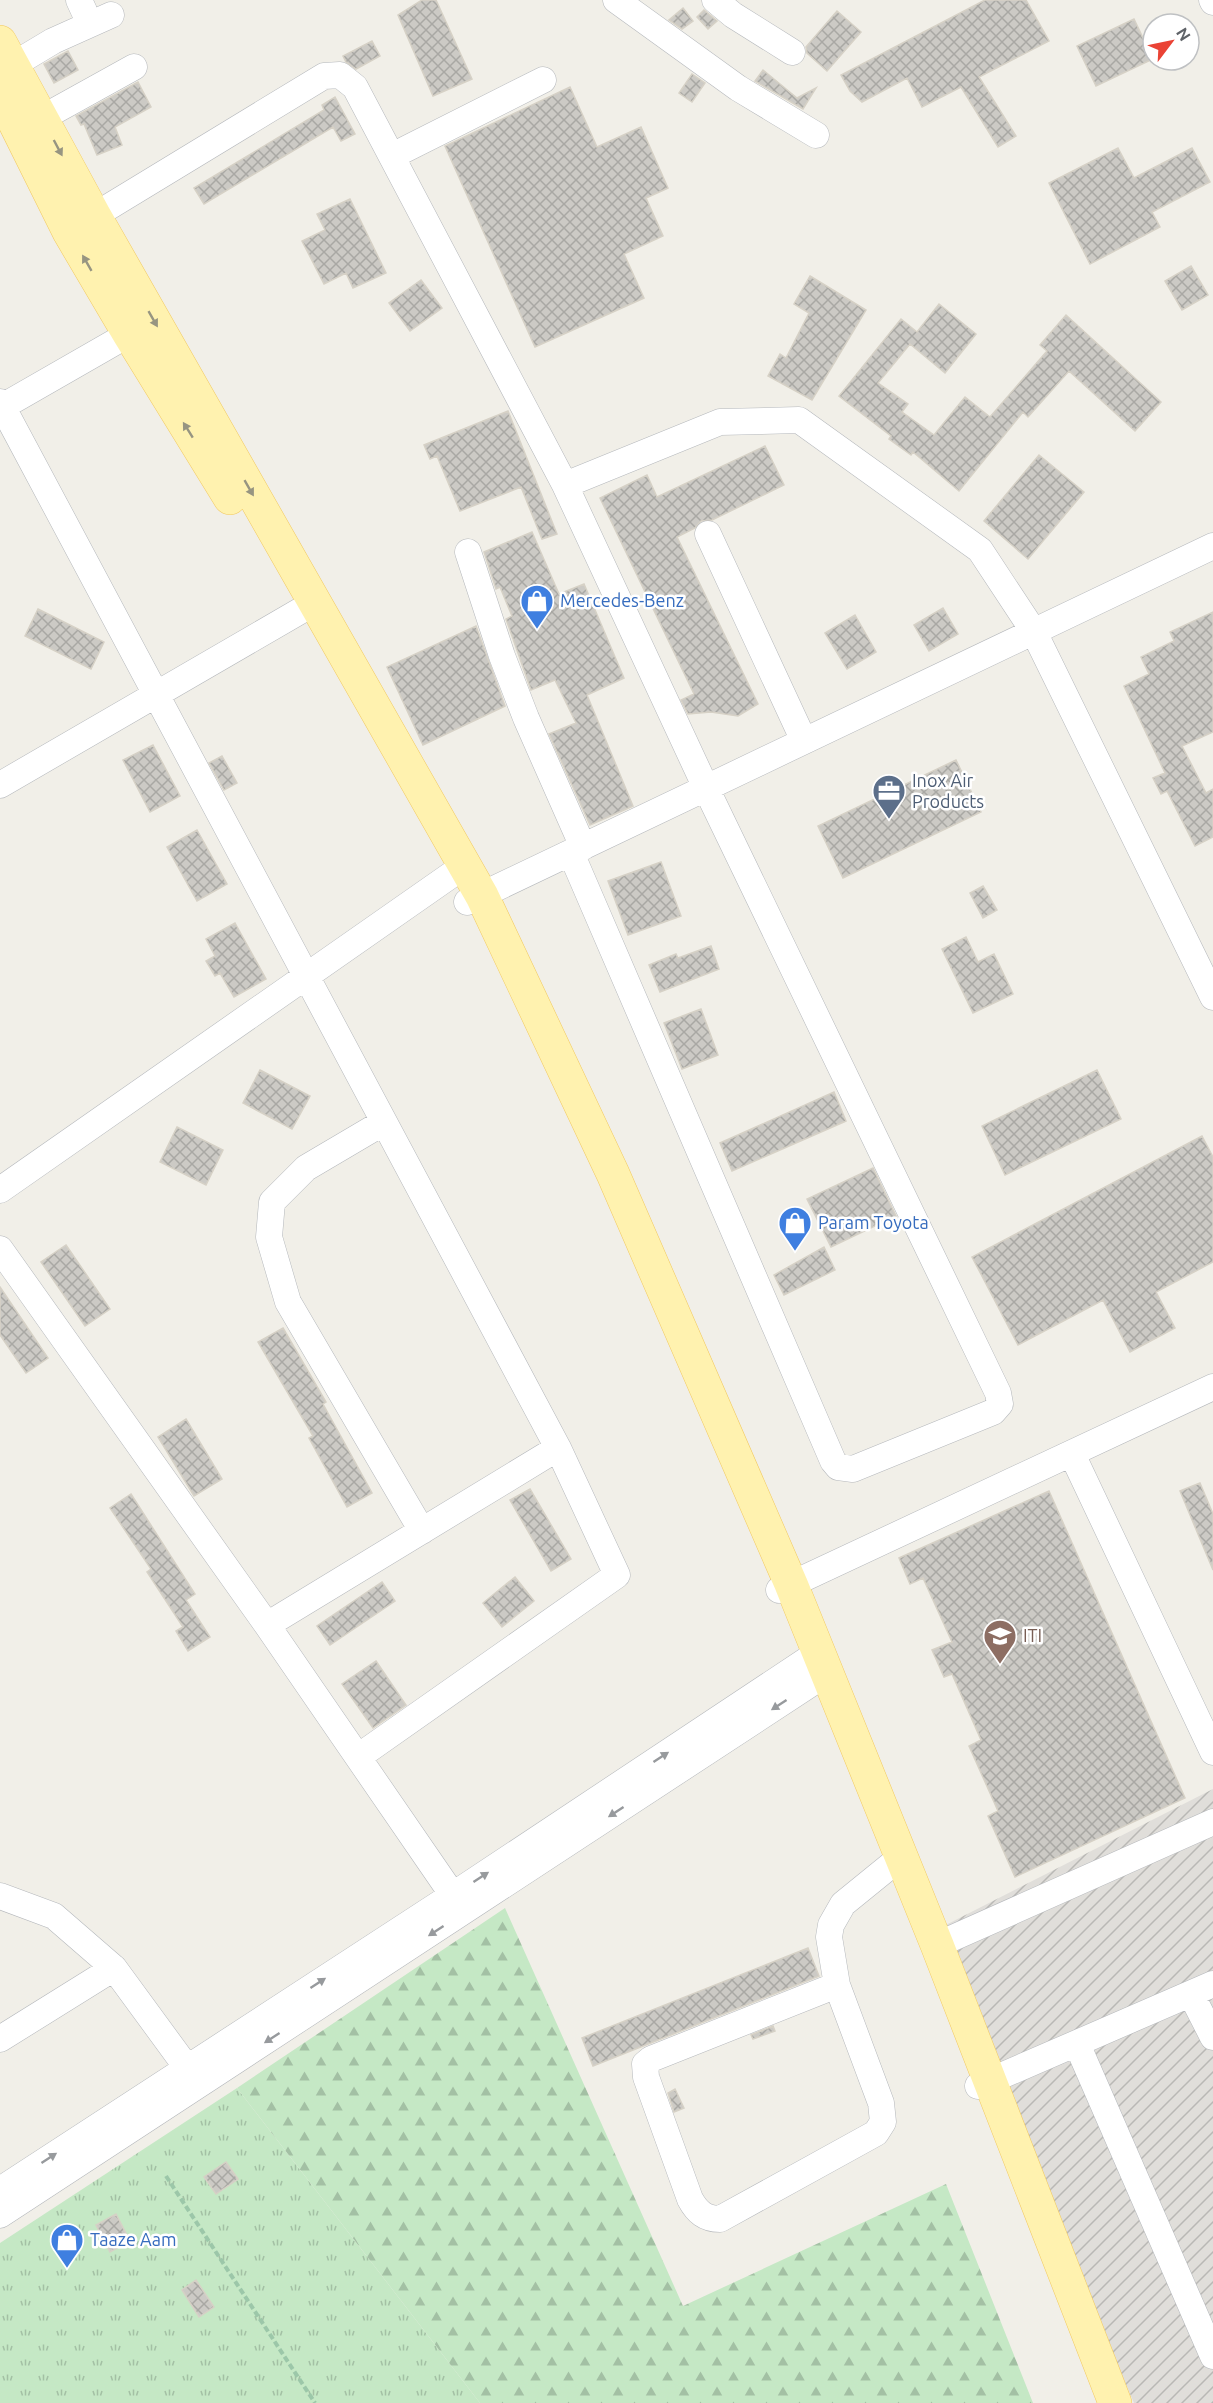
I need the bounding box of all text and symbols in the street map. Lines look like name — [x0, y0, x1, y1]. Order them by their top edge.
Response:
north arrow — [1141, 12, 1201, 72]
text: N — [1173, 24, 1195, 44]
one-way arrow — [53, 140, 63, 157]
one-way arrow — [82, 254, 92, 271]
one-way arrow — [148, 311, 158, 328]
one-way arrow — [183, 422, 194, 438]
one-way arrow — [244, 480, 255, 496]
shop icon: Mercedes-Benz — [519, 583, 555, 630]
place label: Mercedes-Benz — [560, 590, 684, 610]
place label: Inox Air Products — [912, 770, 984, 811]
office icon: Inox Air Products — [871, 773, 907, 820]
shop icon: Param Toyota — [777, 1205, 813, 1252]
place label: Param Toyota — [818, 1212, 929, 1232]
school or university icon: ITI — [982, 1618, 1018, 1665]
place label: ITI — [1023, 1625, 1042, 1645]
one-way arrow — [771, 1699, 787, 1710]
one-way arrow — [653, 1752, 670, 1763]
one-way arrow — [608, 1806, 624, 1817]
one-way arrow — [473, 1871, 489, 1882]
one-way arrow — [428, 1925, 444, 1936]
one-way arrow — [310, 1978, 326, 1989]
one-way arrow — [264, 2032, 281, 2043]
one-way arrow — [41, 2153, 57, 2164]
shop icon: Taaze Aam — [49, 2222, 85, 2269]
place label: Taaze Aam — [90, 2229, 176, 2249]

